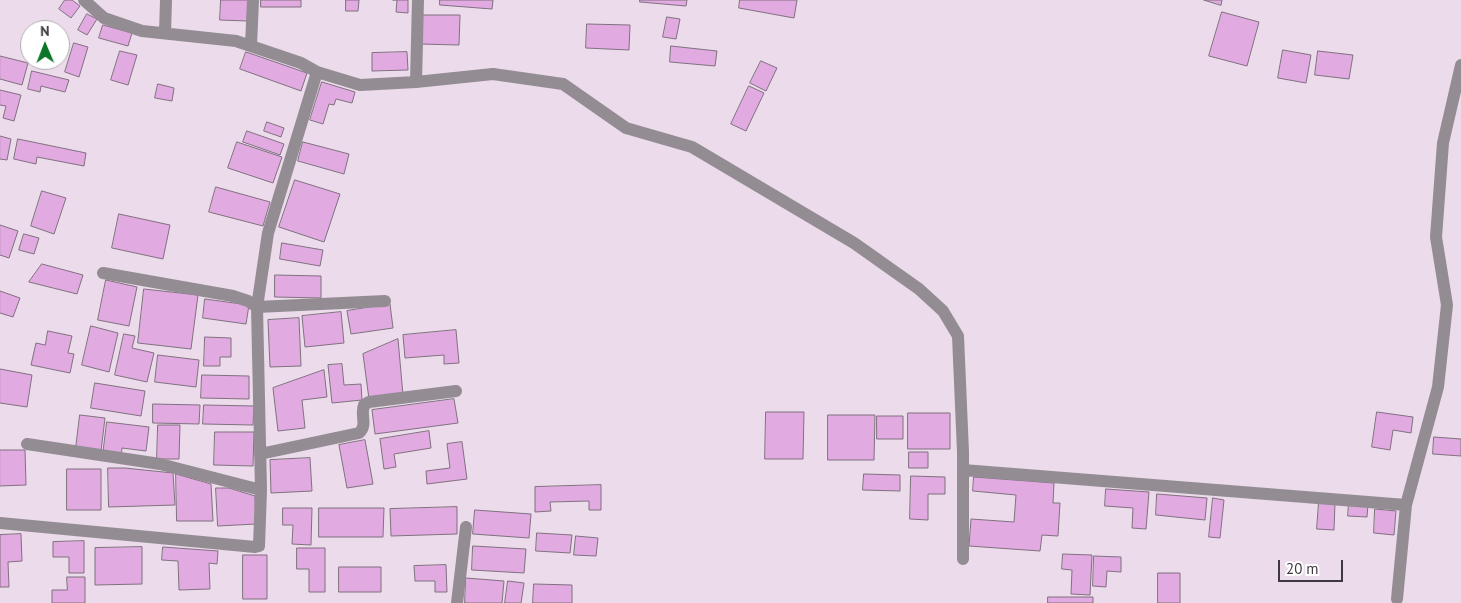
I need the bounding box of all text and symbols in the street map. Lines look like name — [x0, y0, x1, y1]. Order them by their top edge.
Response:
north arrow — [20, 20, 70, 70]
text: N — [40, 22, 50, 40]
scale bar — [1281, 550, 1346, 582]
text: 20 m — [1286, 559, 1319, 578]

